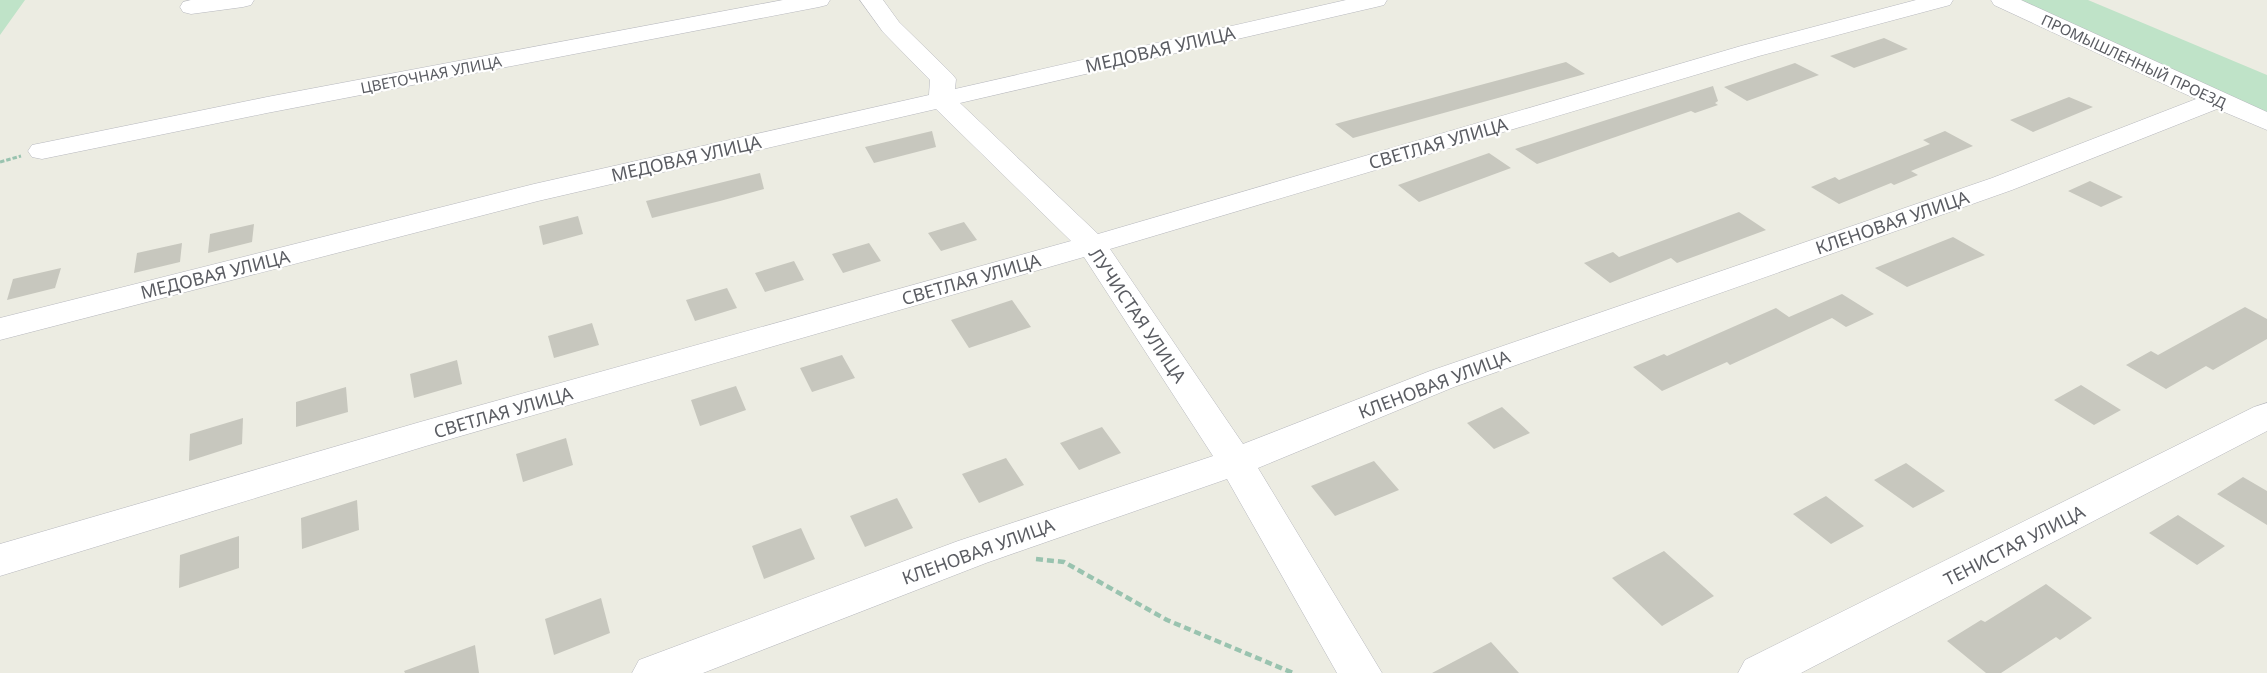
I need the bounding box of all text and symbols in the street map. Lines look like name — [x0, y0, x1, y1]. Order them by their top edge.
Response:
street label: ПРОМЫШЛЕННЫЙ ПРОЕЗД — [2038, 9, 2230, 113]
street label: МЕДОВАЯ УЛИЦА — [1083, 20, 1238, 78]
street label: ЦВЕТОЧНАЯ УЛИЦА — [359, 50, 504, 97]
street label: СВЕТЛАЯ УЛИЦА — [1366, 112, 1511, 174]
street label: МЕДОВАЯ УЛИЦА — [609, 129, 764, 187]
street label: КЛЕНОВАЯ УЛИЦА — [1812, 184, 1972, 260]
street label: ЛУЧИСТАЯ УЛИЦА — [1084, 243, 1192, 388]
street label: МЕДОВАЯ УЛИЦА — [138, 244, 293, 304]
street label: СВЕТЛАЯ УЛИЦА — [899, 248, 1044, 310]
street label: КЛЕНОВАЯ УЛИЦА — [1355, 344, 1514, 424]
street label: СВЕТЛАЯ УЛИЦА — [431, 381, 576, 443]
street label: ТЕНИСТАЯ УЛИЦА — [1939, 499, 2089, 591]
street label: КЛЕНОВАЯ УЛИЦА — [898, 512, 1058, 590]

